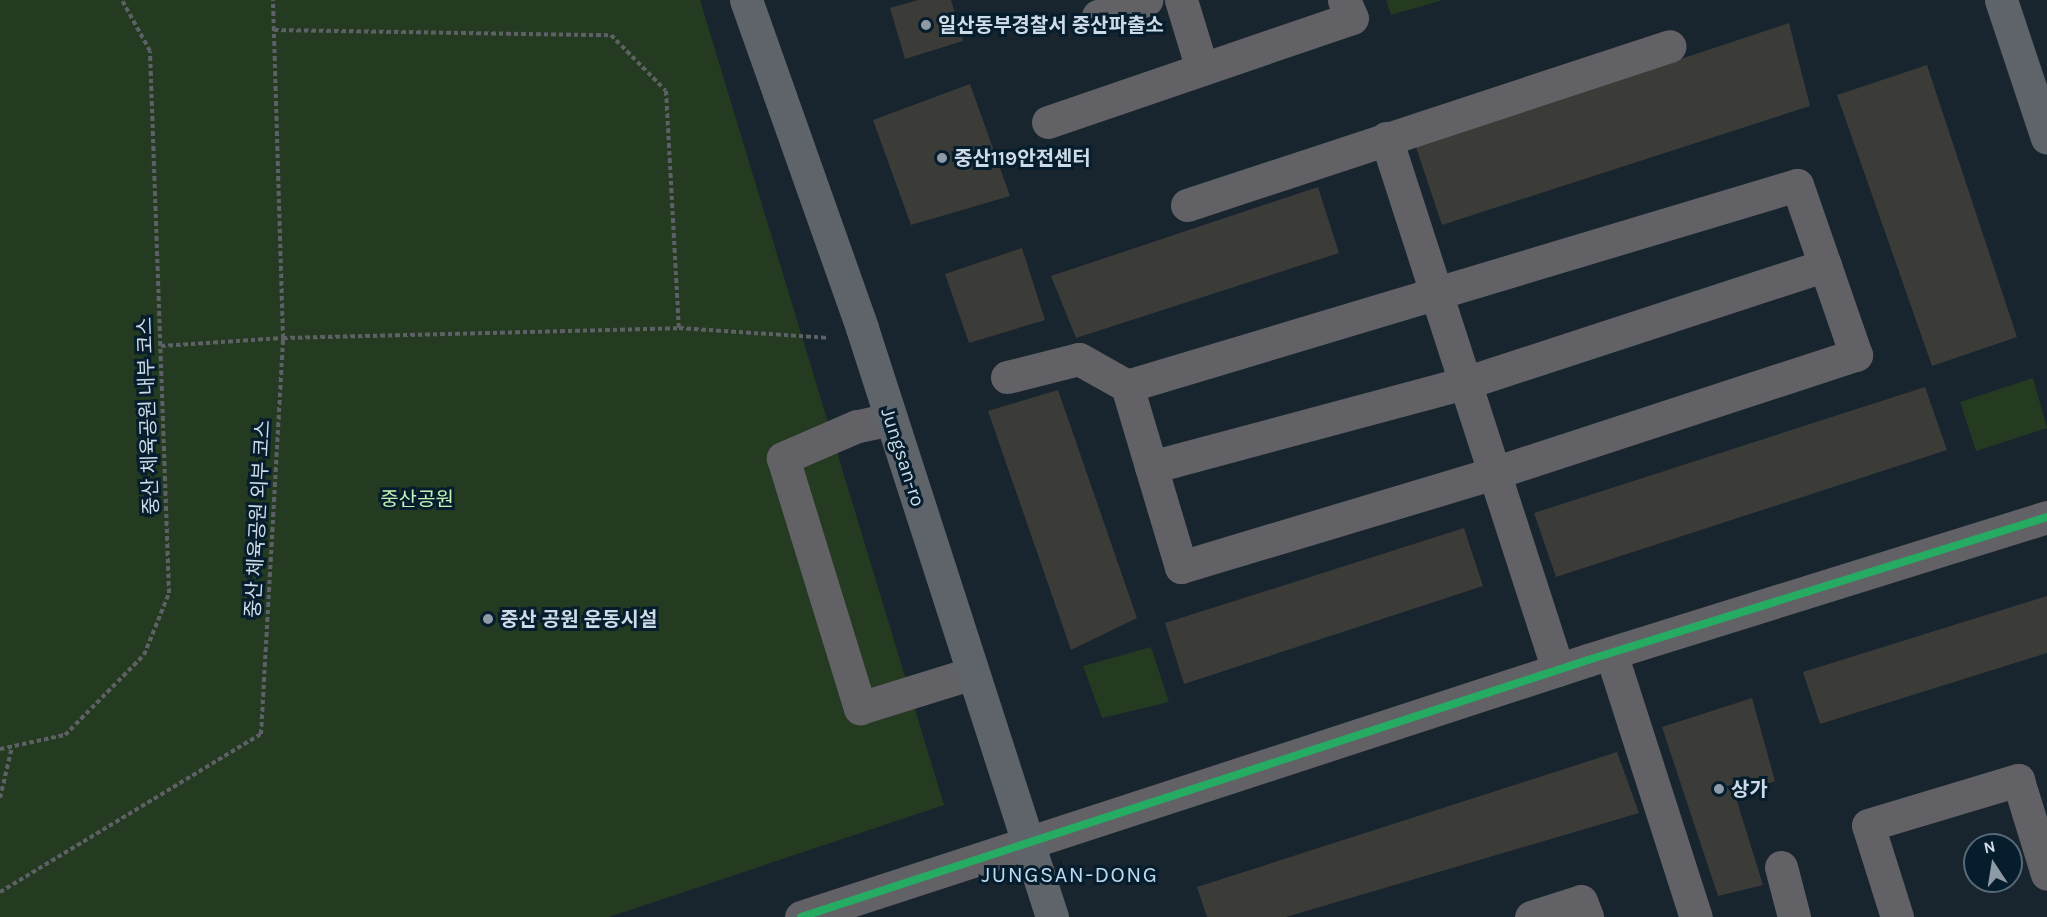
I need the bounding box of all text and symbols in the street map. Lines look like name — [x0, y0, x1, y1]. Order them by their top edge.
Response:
place label: 일산동부경찰서 중산파출소 — [938, 13, 1164, 37]
marker: 일산동부경찰서 중산파출소 — [919, 18, 933, 32]
place label: 중산119안전센터 — [954, 146, 1091, 170]
marker: 중산119안전센터 — [935, 151, 949, 165]
street label: 중산 체육공원 내부 코스 — [133, 317, 163, 515]
street label: Jungsan-ro — [876, 405, 930, 509]
street label: 중산 체육공원 외부 코스 — [241, 419, 275, 619]
park label: 중산공원 — [380, 487, 454, 511]
place label: 중산 공원 운동시설 — [500, 607, 657, 631]
marker: 중산 공원 운동시설 — [481, 612, 495, 626]
place label: 상가 — [1731, 777, 1768, 801]
marker: 상가 — [1712, 782, 1726, 796]
north arrow — [1963, 833, 2023, 893]
text: N — [1982, 836, 1997, 857]
district label: JUNGSAN-DONG — [981, 863, 1159, 889]

